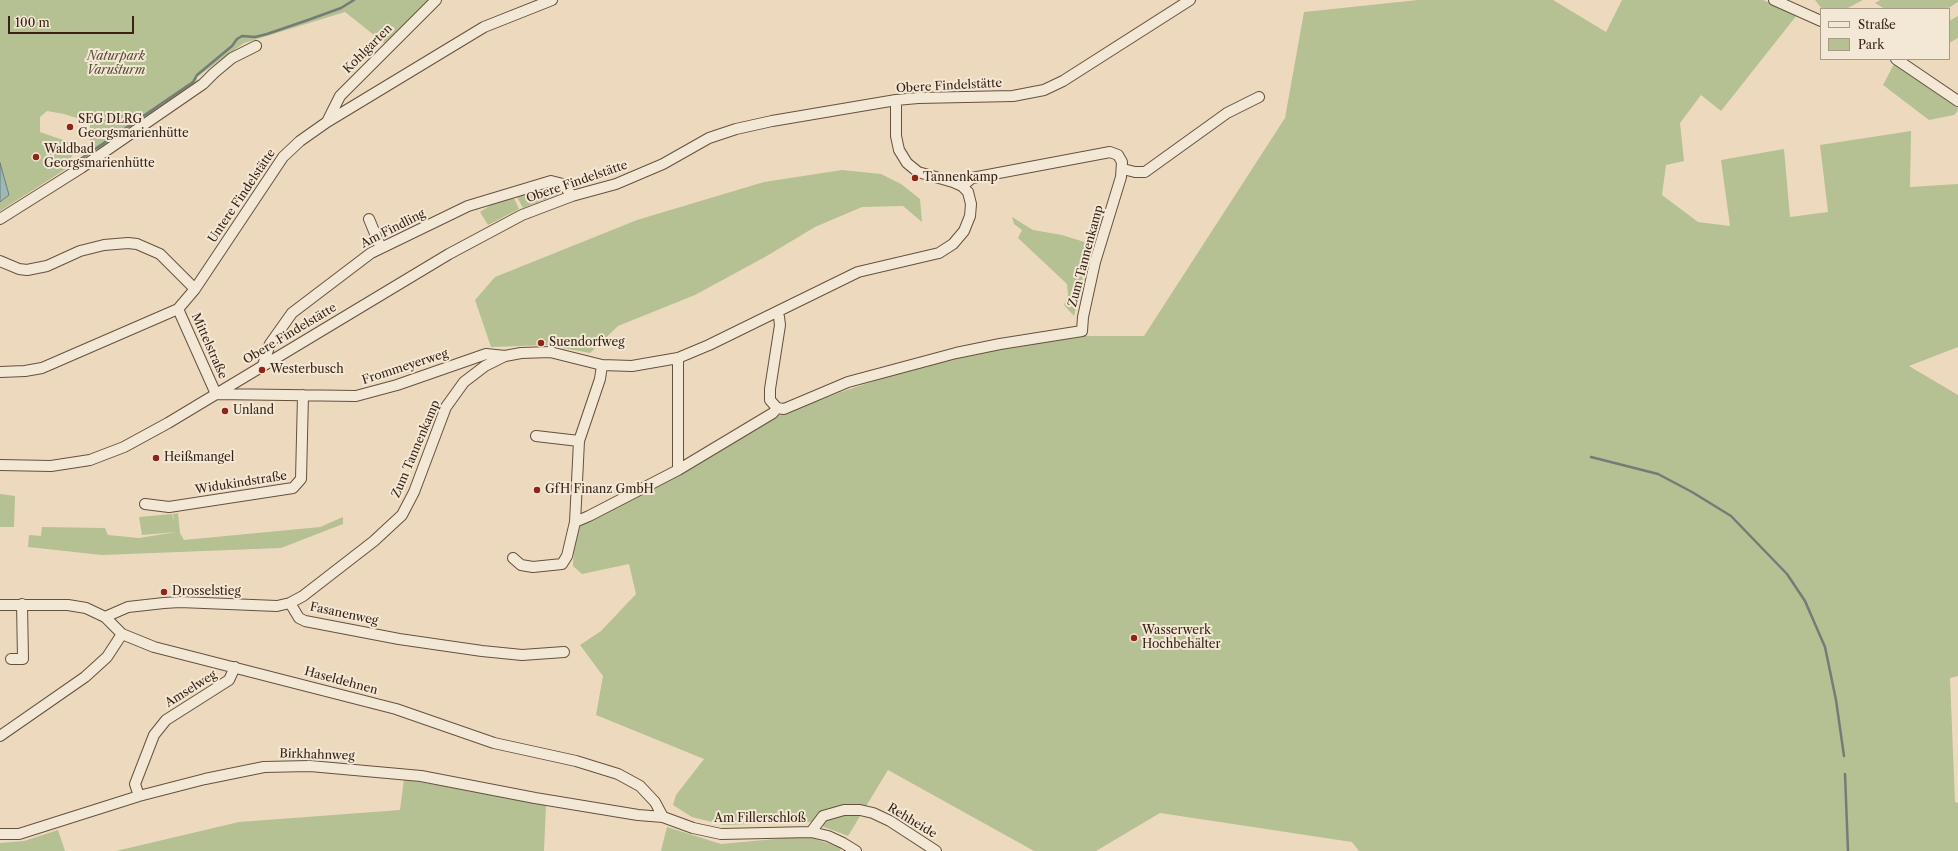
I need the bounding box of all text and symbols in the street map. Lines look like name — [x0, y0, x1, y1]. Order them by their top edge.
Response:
scale bar — [10, 8, 136, 34]
legend — [1820, 8, 1950, 60]
text: 100 m — [15, 15, 50, 30]
text: Straße — [1858, 17, 1896, 32]
street label: Kohlgarten — [340, 21, 396, 77]
text: Park — [1858, 37, 1884, 52]
park label: Naturpark Varusturm — [87, 50, 145, 78]
street label: Obere Findelstätte — [896, 76, 1002, 96]
place label: SEG DLRG Georgsmarienhütte — [78, 113, 189, 141]
marker: SEG DLRG Georgsmarienhütte — [65, 122, 75, 132]
place label: Waldbad Georgsmarienhütte — [44, 143, 155, 171]
street label: Untere Findelstätte — [205, 147, 279, 245]
marker: Waldbad Georgsmarienhütte — [31, 152, 41, 162]
street label: Obere Findelstätte — [524, 158, 630, 206]
place label: Tannenkamp — [923, 171, 998, 185]
marker: Tannenkamp — [910, 173, 920, 183]
street label: Zum Tannenkamp — [1065, 204, 1107, 308]
street label: Am Findling — [358, 207, 428, 251]
street label: Obere Findelstätte — [241, 300, 339, 368]
street label: Mittelstraße — [188, 311, 230, 381]
place label: Suendorfweg — [549, 336, 624, 350]
marker: Suendorfweg — [536, 338, 546, 348]
street label: Frommeyerweg — [360, 346, 450, 388]
place label: Westerbusch — [270, 363, 344, 377]
marker: Westerbusch — [257, 365, 267, 375]
street label: Zum Tannenkamp — [389, 398, 443, 500]
place label: Unland — [233, 404, 274, 418]
marker: Unland — [220, 406, 230, 416]
place label: Heißmangel — [164, 451, 234, 465]
marker: Heißmangel — [151, 453, 161, 463]
street label: Widukindstraße — [194, 469, 288, 497]
place label: GfH Finanz GmbH — [545, 483, 654, 497]
marker: GfH Finanz GmbH — [532, 485, 542, 495]
place label: Drosselstieg — [172, 585, 241, 599]
marker: Drosselstieg — [159, 587, 169, 597]
street label: Fasanenweg — [309, 600, 379, 628]
place label: Wasserwerk Hochbehälter — [1142, 624, 1221, 652]
marker: Wasserwerk Hochbehälter — [1129, 633, 1139, 643]
street label: Haseldehnen — [303, 664, 379, 698]
street label: Amselweg — [163, 667, 219, 711]
street label: Birkhahnweg — [279, 746, 355, 764]
street label: Rehheide — [885, 801, 939, 841]
street label: Am Fillerschloß — [714, 812, 806, 826]

